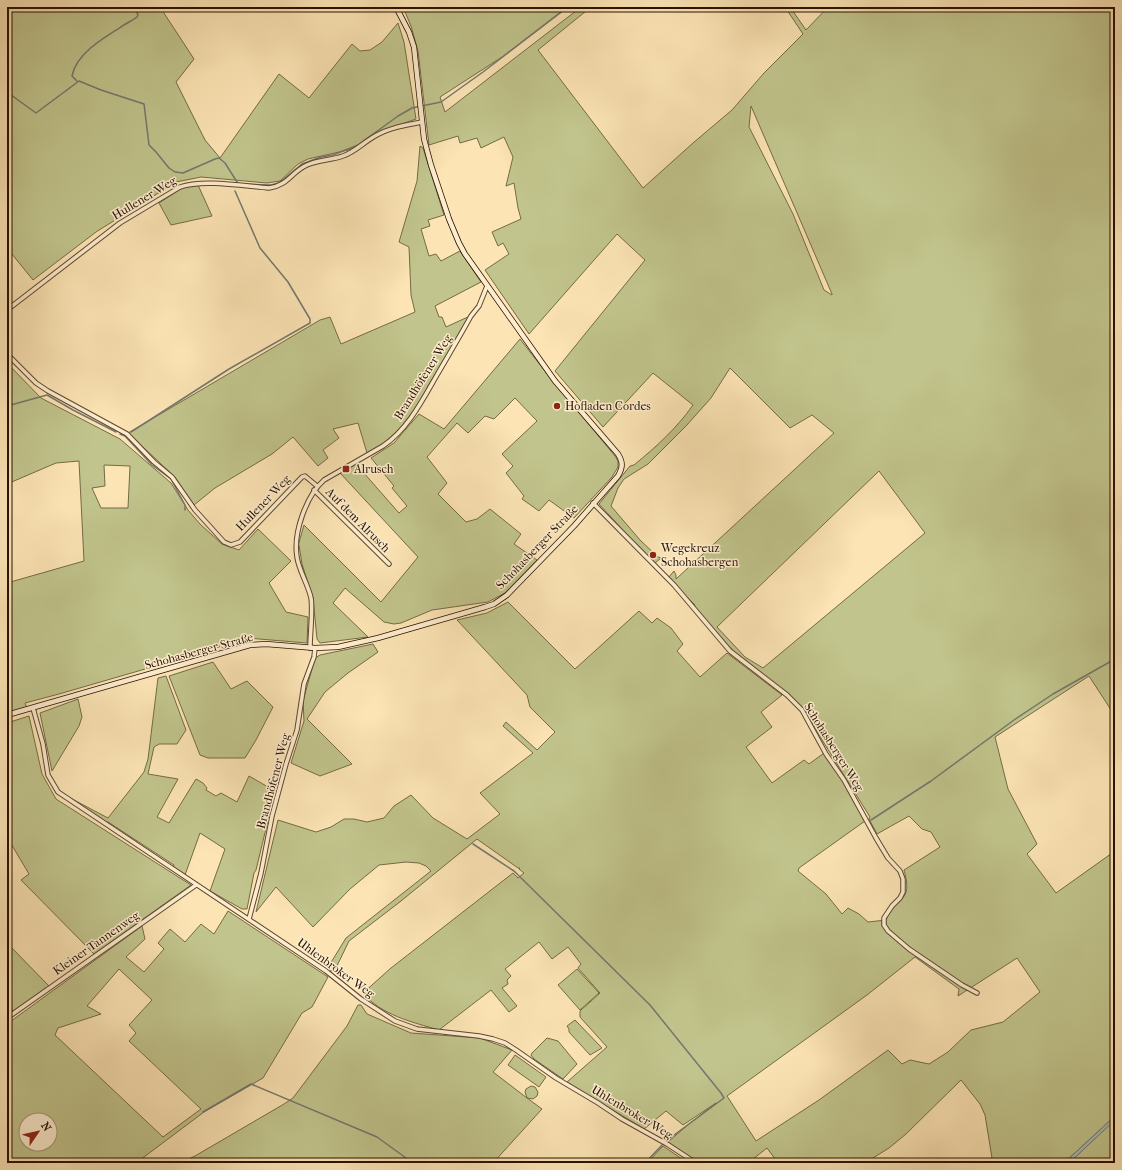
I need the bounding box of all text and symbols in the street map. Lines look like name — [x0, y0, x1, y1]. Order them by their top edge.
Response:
street label: Hullener Weg — [109, 173, 179, 223]
street label: Brandhöfener Weg — [391, 331, 455, 422]
place label: Hofladen Cordes — [565, 399, 651, 413]
marker: Hofladen Cordes — [552, 401, 562, 411]
place label: Alrusch — [353, 462, 394, 476]
marker: Alrusch — [341, 464, 351, 474]
street label: Hullener Weg — [233, 472, 294, 534]
street label: Auf dem Alrusch — [322, 484, 393, 555]
street label: Schohasberger Straße — [493, 502, 581, 592]
place label: Wegekreuz Schohasbergen — [660, 541, 738, 569]
marker: Wegekreuz Schohasbergen — [648, 550, 658, 560]
street label: Schohasberger Straße — [143, 630, 255, 672]
street label: Schohasberger Weg — [801, 700, 867, 794]
street label: Brandhöfener Weg — [254, 731, 293, 830]
street label: Kleiner Tannenweg — [50, 908, 142, 978]
street label: Uhlenbroker Weg — [295, 935, 378, 1001]
street label: Uhlenbroker Weg — [589, 1082, 676, 1142]
north arrow — [18, 1112, 58, 1152]
text: N — [38, 1120, 54, 1134]

